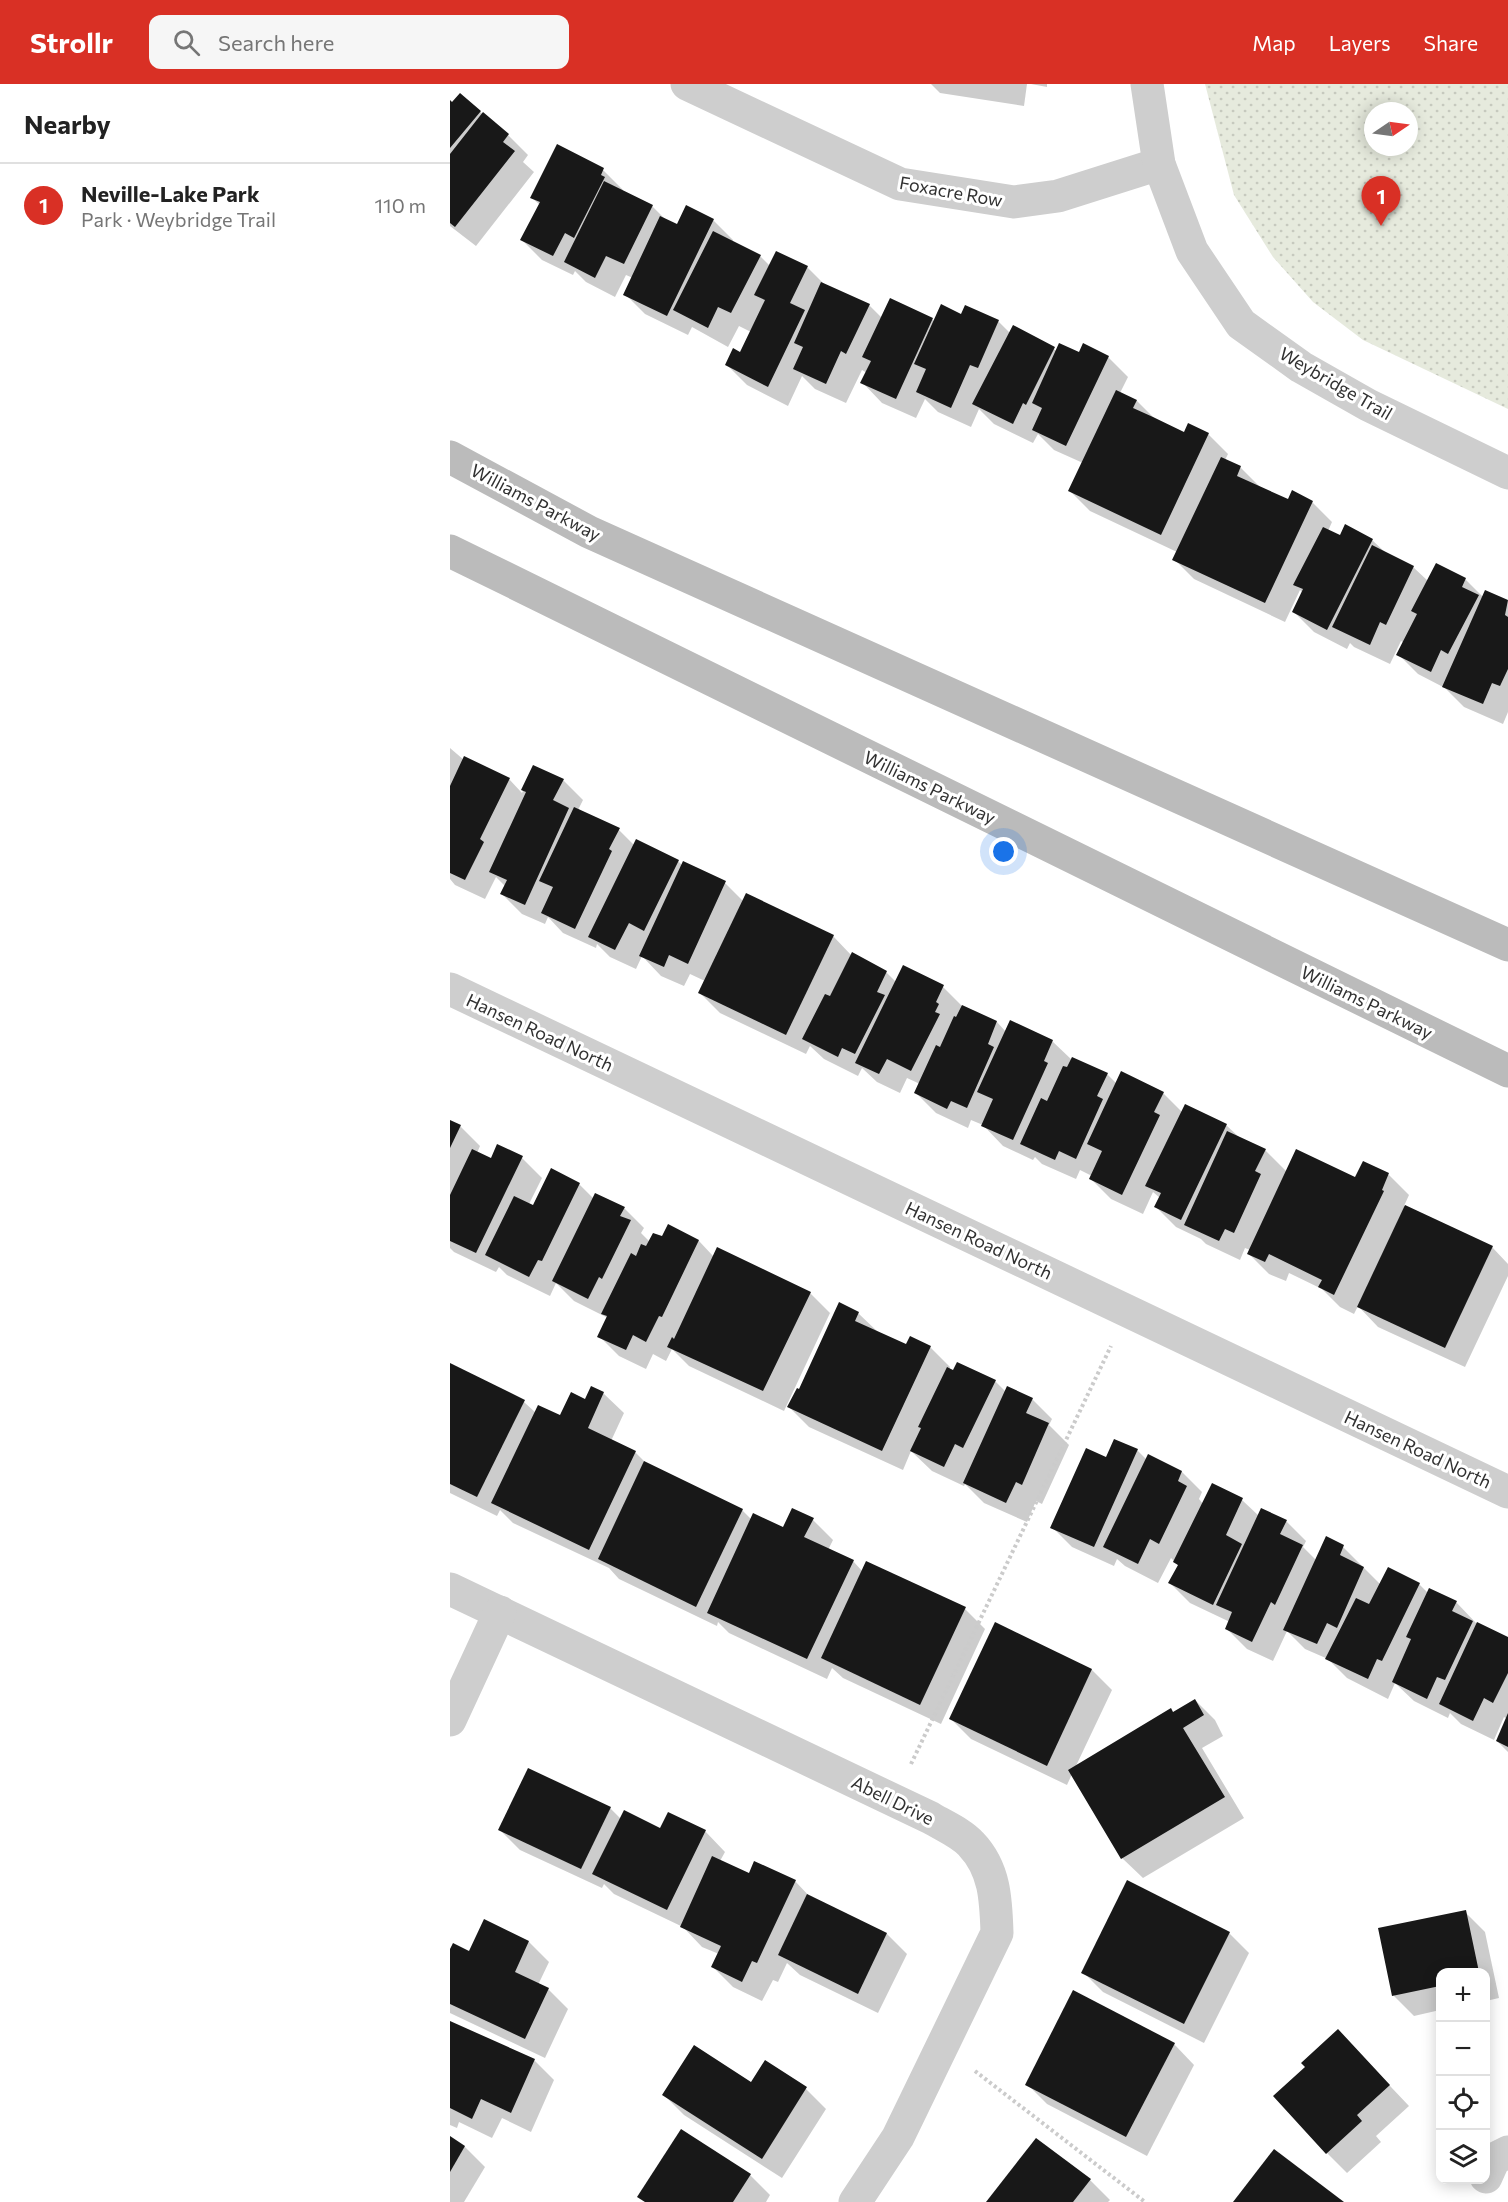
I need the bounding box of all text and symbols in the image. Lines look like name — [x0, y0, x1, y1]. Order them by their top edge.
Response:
search box — [149, 15, 569, 69]
text: Strollr — [30, 25, 113, 59]
icon: search — [170, 26, 203, 59]
text: Search here — [218, 29, 334, 56]
text: Map — [1252, 30, 1296, 55]
text: Layers — [1329, 30, 1391, 55]
text: Share — [1424, 30, 1478, 55]
north arrow — [1364, 102, 1418, 156]
text: Nearby — [24, 108, 111, 139]
street label: Foxacre Row — [898, 171, 1004, 211]
pin: 1 — [1362, 176, 1400, 226]
text: Neville-Lake Park — [81, 180, 260, 207]
text: 1 — [39, 193, 48, 217]
text: 110 m — [375, 193, 426, 217]
text: Park · Weybridge Trail — [81, 207, 276, 231]
street label: Weybridge Trail — [1276, 342, 1396, 424]
street label: Williams Parkway — [467, 459, 605, 545]
street label: Williams Parkway — [860, 746, 1000, 828]
your location — [989, 837, 1018, 866]
street label: Williams Parkway — [1297, 961, 1437, 1043]
street label: Hansen Road North — [463, 988, 617, 1076]
street label: Hansen Road North — [902, 1196, 1056, 1284]
street label: Hansen Road North — [1341, 1405, 1495, 1493]
street label: Abell Drive — [848, 1771, 938, 1829]
map controls — [1436, 1968, 1490, 2184]
button: + — [1436, 1968, 1490, 2022]
button: − — [1436, 2022, 1490, 2076]
button: locate — [1436, 2076, 1490, 2130]
button: layers — [1436, 2130, 1490, 2184]

